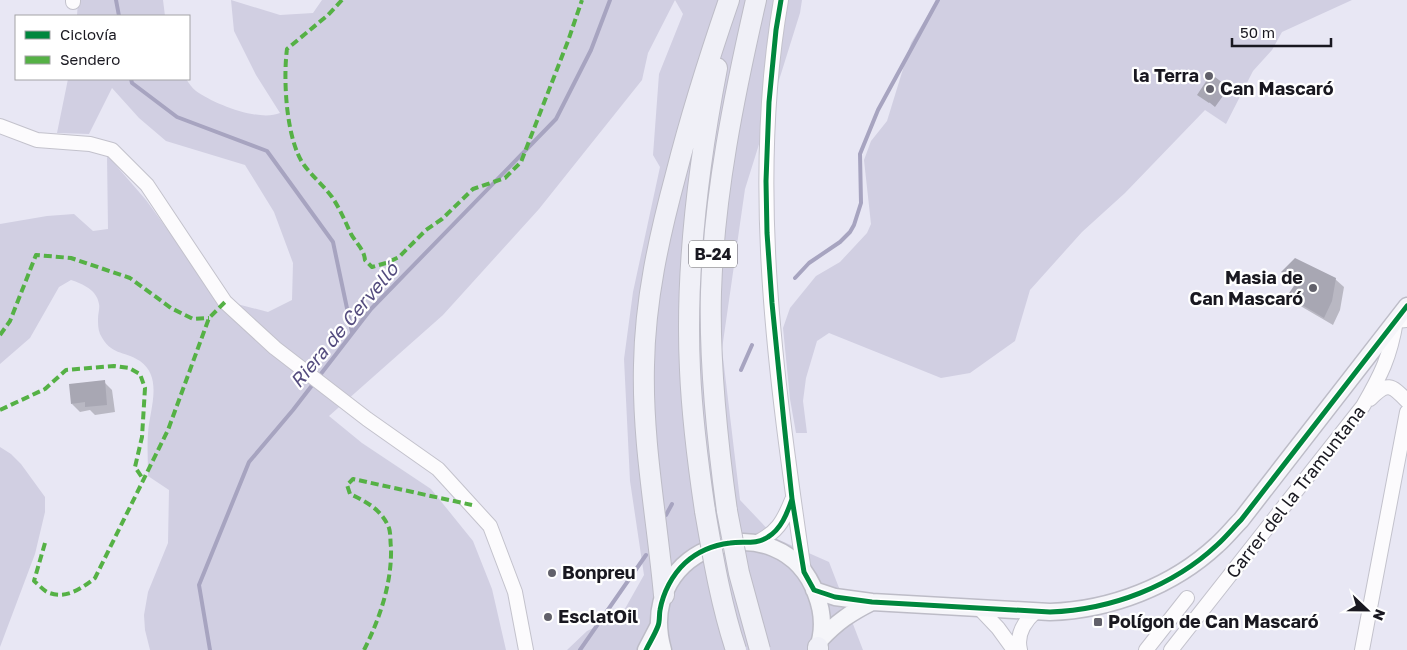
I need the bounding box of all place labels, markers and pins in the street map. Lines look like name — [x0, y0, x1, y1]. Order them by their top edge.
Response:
place label: la Terra — [1133, 64, 1199, 86]
marker: la Terra — [1203, 70, 1215, 82]
place label: Can Mascaró — [1220, 77, 1334, 99]
marker: Can Mascaró — [1204, 83, 1216, 95]
place label: Masia de Can Mascaró — [1190, 266, 1303, 309]
marker: Masia de Can Mascaró — [1307, 282, 1319, 294]
place label: Bonpreu — [562, 561, 636, 583]
marker: Bonpreu — [546, 567, 558, 579]
place label: EsclatOil — [558, 605, 638, 627]
place label: Polígon de Can Mascaró — [1108, 610, 1319, 632]
marker: EsclatOil — [542, 611, 554, 623]
marker: Polígon de Can Mascaró — [1092, 616, 1104, 628]

